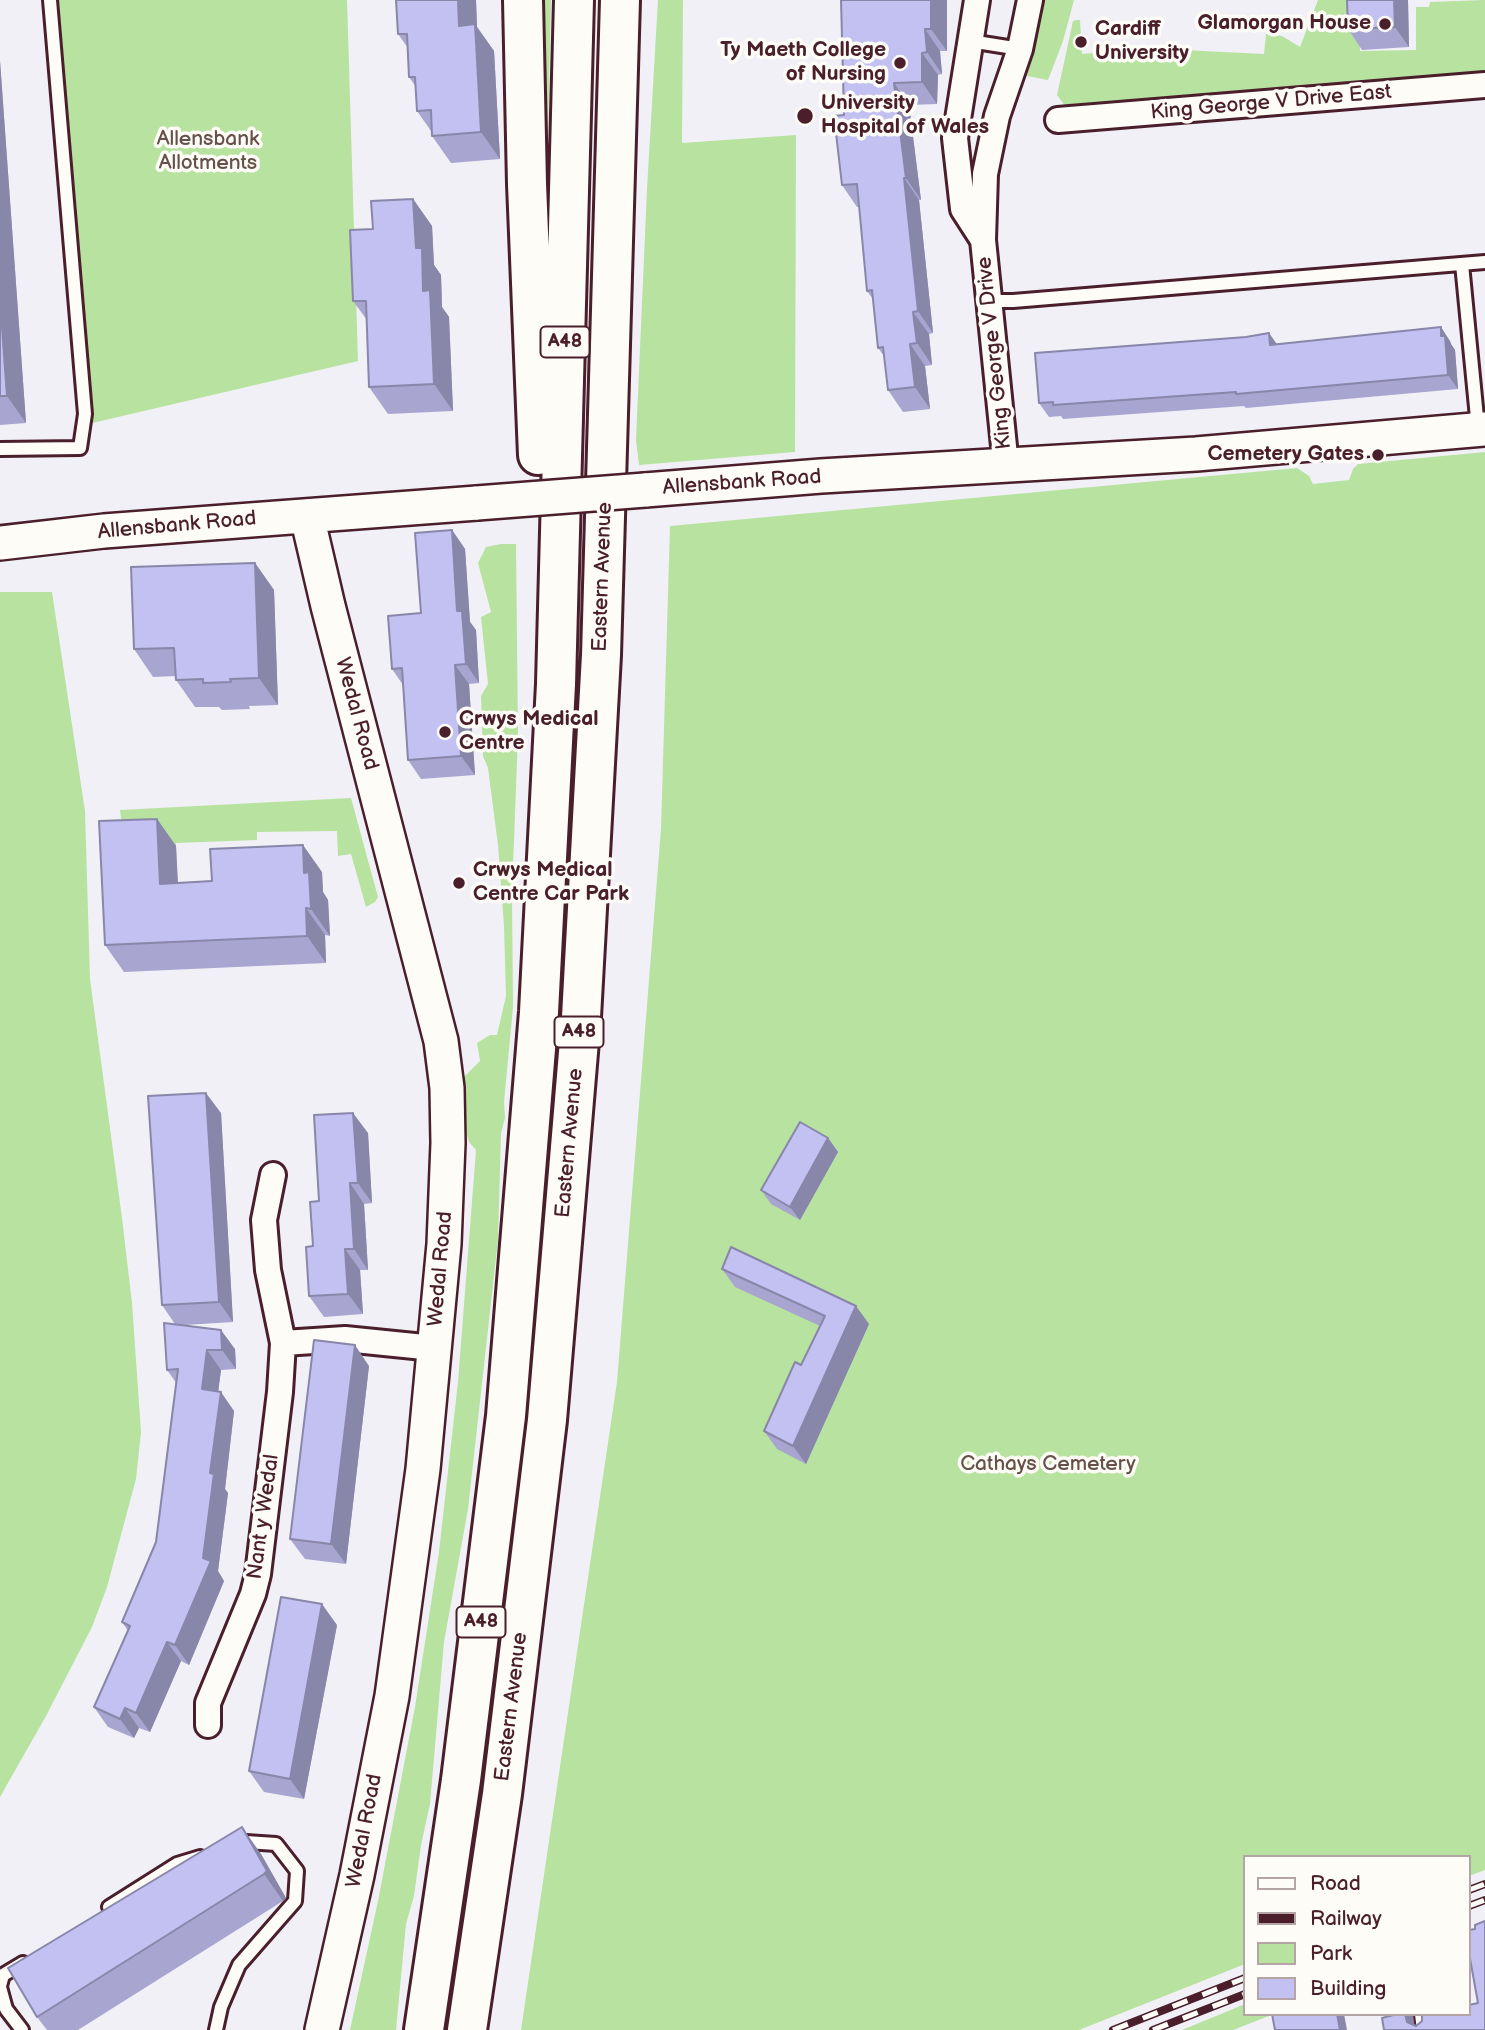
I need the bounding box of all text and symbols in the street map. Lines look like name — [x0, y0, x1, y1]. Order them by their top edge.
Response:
place label: Glamorgan House — [1197, 11, 1371, 37]
marker: Glamorgan House — [1377, 16, 1393, 32]
place label: Cardiff University — [1095, 17, 1189, 67]
marker: Cardiff University — [1073, 34, 1089, 50]
place label: Ty Maeth College of Nursing — [720, 38, 886, 88]
marker: Ty Maeth College of Nursing — [892, 55, 908, 71]
street label: King George V Drive East — [1149, 80, 1393, 126]
place label: University Hospital of Wales — [821, 91, 989, 141]
marker: University Hospital of Wales — [795, 106, 815, 126]
park label: Allensbank Allotments — [157, 127, 259, 177]
street label: King George V Drive — [972, 255, 1018, 451]
road number: A48 — [540, 326, 590, 358]
place label: Cemetery Gates — [1208, 442, 1364, 468]
marker: Cemetery Gates — [1370, 447, 1386, 463]
street label: Allensbank Road — [662, 465, 822, 501]
street label: Eastern Avenue — [588, 502, 618, 652]
street label: Allensbank Road — [97, 507, 257, 545]
street label: Wedal Road — [329, 655, 383, 773]
place label: Crwys Medical Centre — [459, 707, 599, 757]
marker: Crwys Medical Centre — [437, 724, 453, 740]
place label: Crwys Medical Centre Car Park — [473, 858, 629, 908]
marker: Crwys Medical Centre Car Park — [451, 875, 467, 891]
road number: A48 — [554, 1016, 604, 1048]
street label: Eastern Avenue — [551, 1067, 589, 1219]
street label: Wedal Road — [423, 1210, 459, 1328]
park label: Cathays Cemetery — [960, 1452, 1136, 1478]
street label: Nant y Wedal — [243, 1453, 285, 1581]
road number: A48 — [456, 1606, 505, 1638]
street label: Eastern Avenue — [490, 1631, 534, 1783]
street label: Wedal Road — [342, 1772, 388, 1890]
legend — [1244, 1855, 1471, 2016]
text: Road — [1310, 1871, 1361, 1896]
text: Railway — [1310, 1906, 1382, 1931]
text: Park — [1310, 1941, 1352, 1966]
text: Building — [1310, 1976, 1386, 2001]

